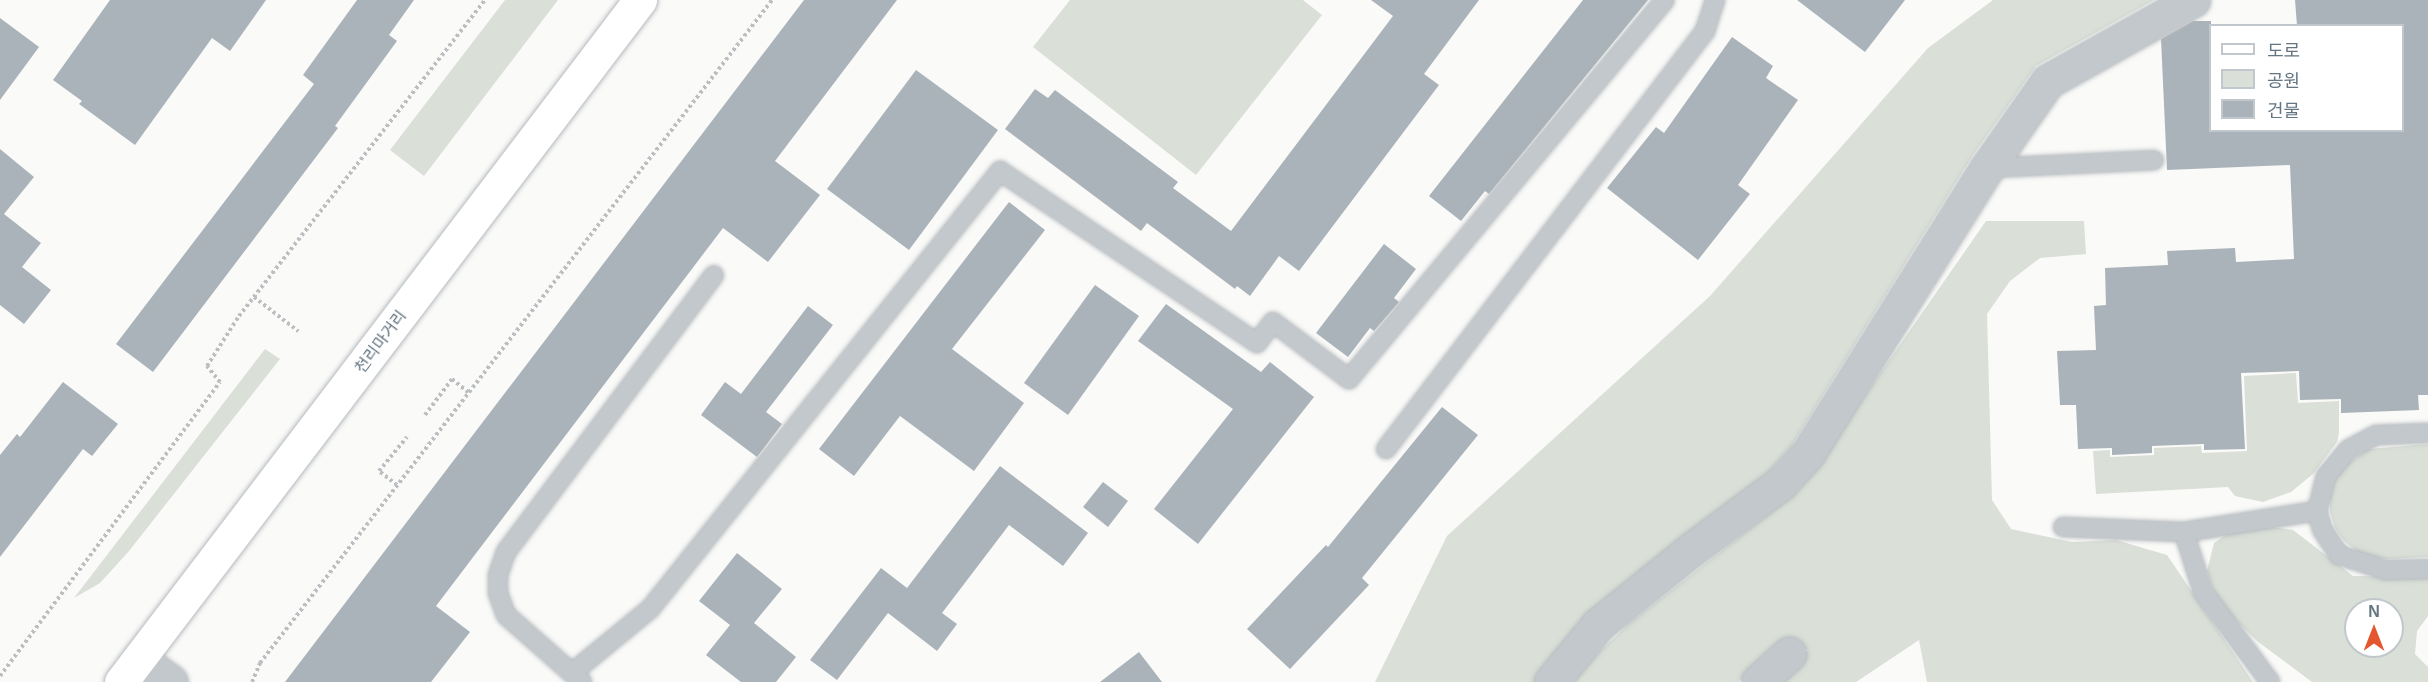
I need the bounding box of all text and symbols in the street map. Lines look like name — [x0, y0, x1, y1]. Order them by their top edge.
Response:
legend — [2209, 24, 2404, 132]
text: 도로 — [2267, 41, 2300, 61]
text: 공원 — [2267, 71, 2300, 91]
text: 건물 — [2267, 101, 2300, 121]
street label: 천리마거리 — [351, 307, 411, 377]
north arrow — [2344, 598, 2404, 658]
text: N — [2368, 603, 2380, 620]

